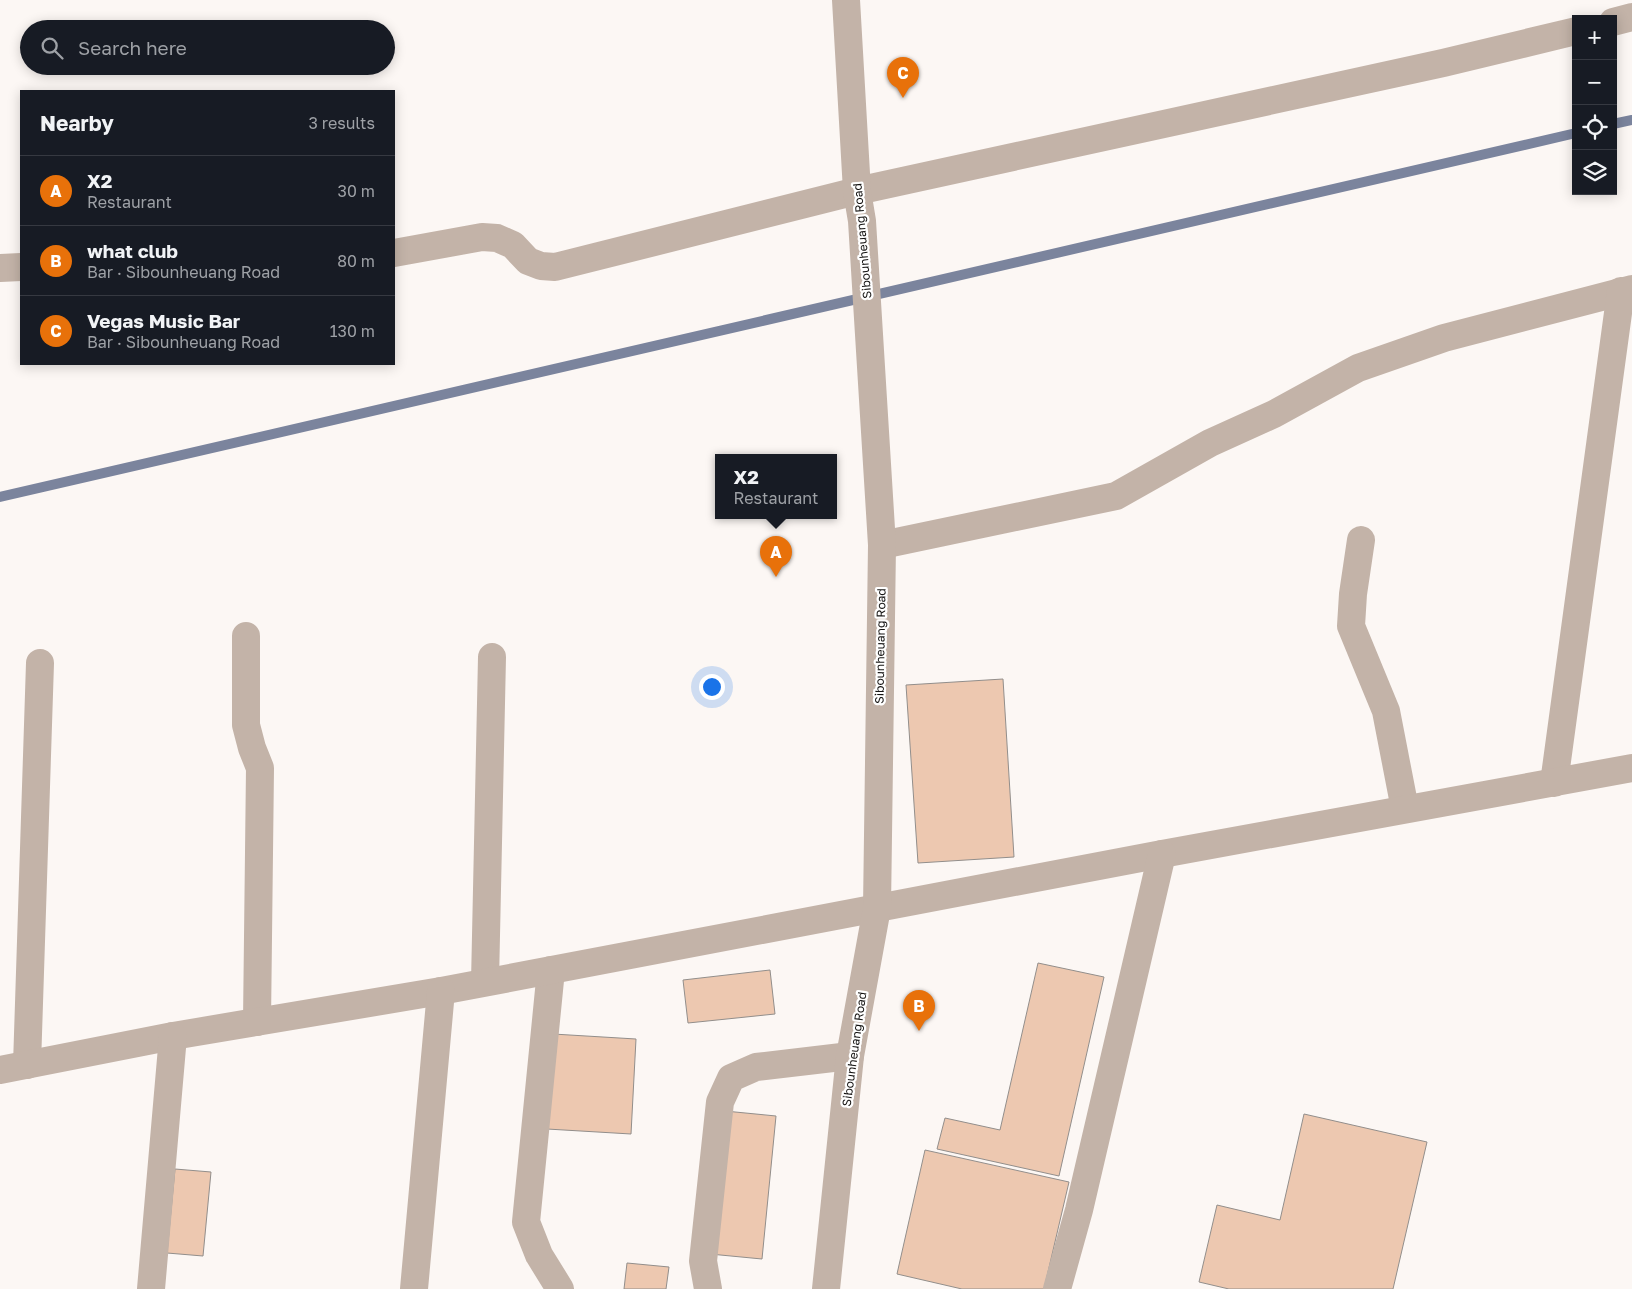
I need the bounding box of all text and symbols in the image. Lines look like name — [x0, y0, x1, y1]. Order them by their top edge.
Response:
map controls — [1572, 15, 1617, 195]
button: + — [1572, 15, 1617, 60]
search box — [20, 20, 395, 75]
icon: search — [38, 34, 66, 62]
text: Search here — [78, 36, 187, 59]
pin: C — [887, 57, 919, 98]
button: − — [1572, 60, 1617, 105]
button: locate — [1572, 105, 1617, 150]
text: Nearby — [40, 110, 114, 136]
text: 3 results — [308, 113, 375, 133]
button: layers — [1572, 150, 1617, 195]
text: X2 — [87, 169, 112, 192]
text: A — [50, 181, 62, 201]
text: 30 m — [338, 181, 375, 201]
street label: Sibounheuang Road — [849, 183, 875, 299]
text: Restaurant — [87, 192, 172, 212]
text: what club — [87, 239, 178, 262]
text: B — [50, 251, 62, 271]
text: 80 m — [337, 251, 375, 271]
text: Bar · Sibounheuang Road — [87, 262, 280, 282]
text: Vegas Music Bar — [87, 309, 240, 332]
text: C — [50, 321, 62, 341]
text: 130 m — [330, 321, 375, 341]
text: Bar · Sibounheuang Road — [87, 332, 280, 352]
popup — [715, 454, 837, 519]
text: X2 — [734, 465, 759, 488]
text: Restaurant — [734, 488, 818, 508]
pin: A — [760, 536, 792, 577]
street label: Sibounheuang Road — [871, 588, 889, 704]
your location — [699, 674, 725, 700]
pin: B — [903, 990, 935, 1031]
street label: Sibounheuang Road — [839, 991, 869, 1107]

